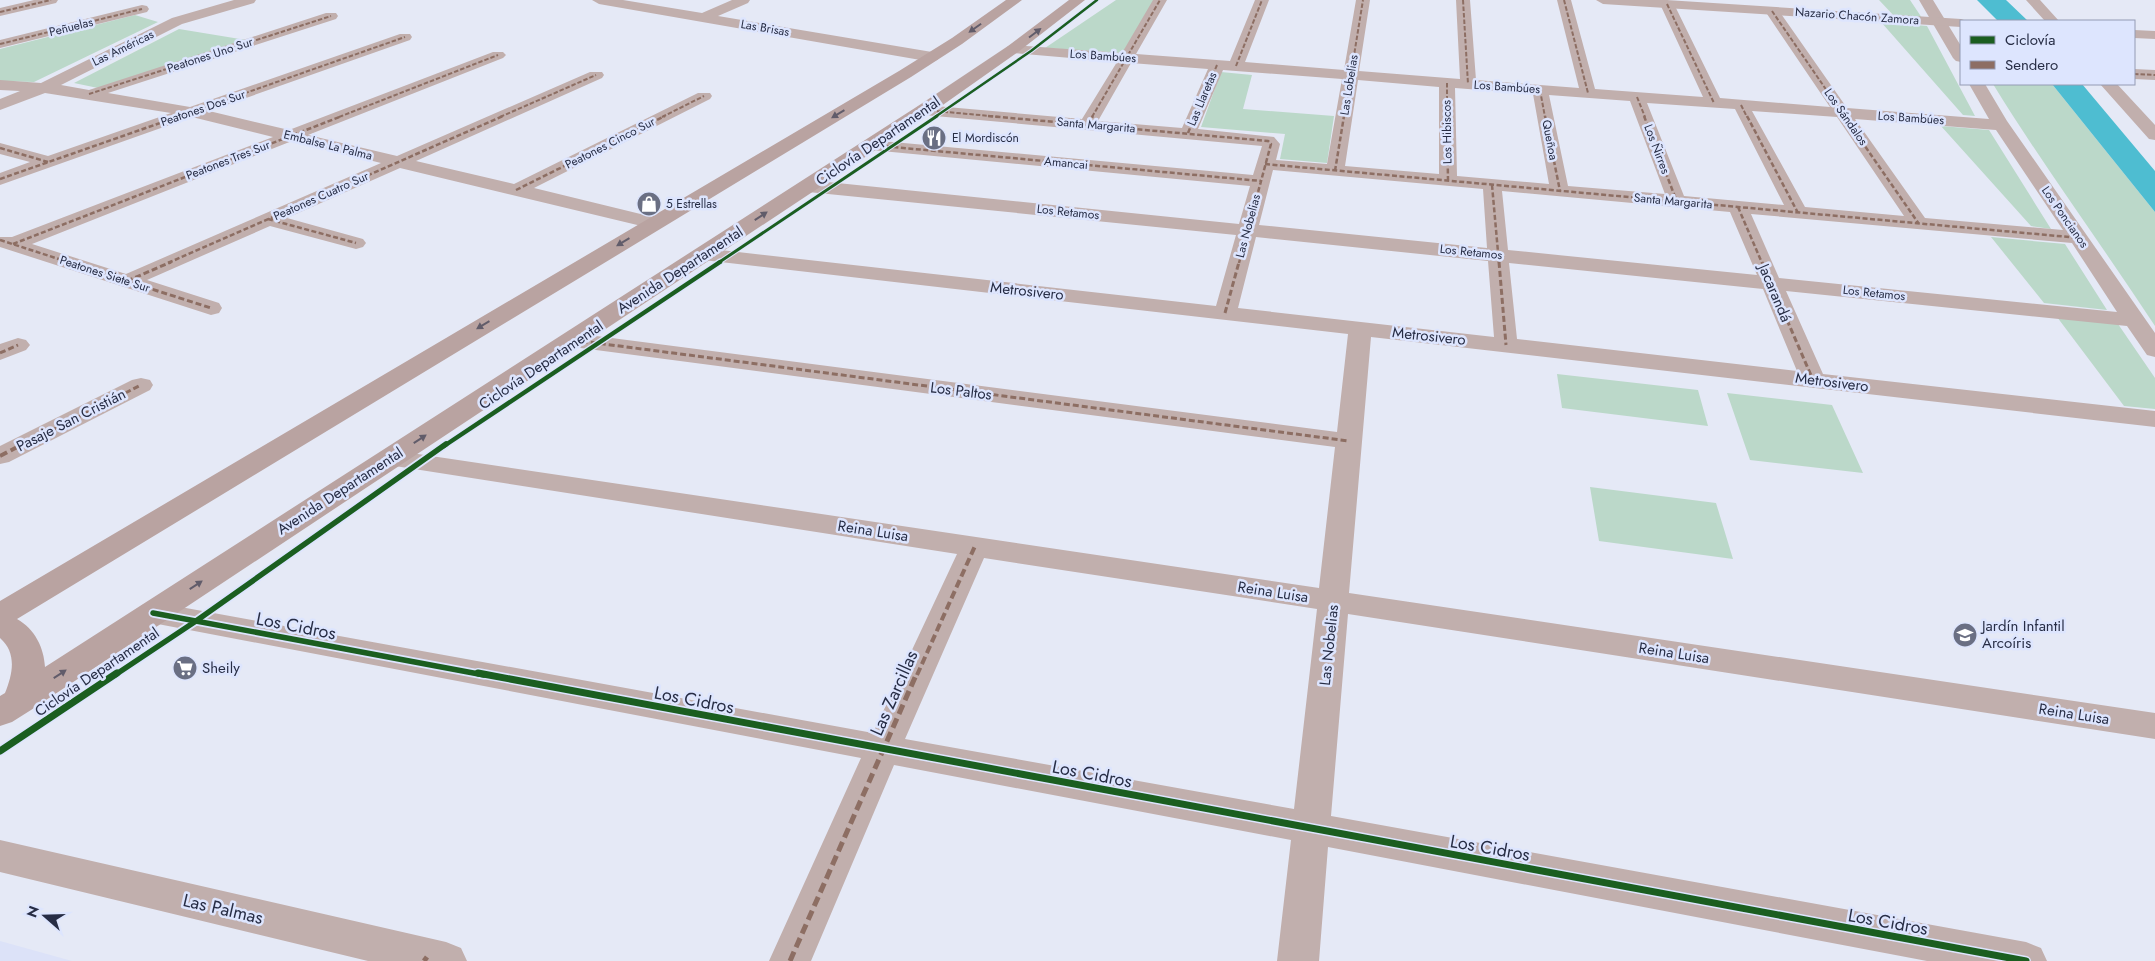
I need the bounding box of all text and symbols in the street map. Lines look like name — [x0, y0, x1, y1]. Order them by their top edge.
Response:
street label: Nazario Chacón Zamora — [1794, 3, 1920, 29]
street label: Peñuelas — [47, 13, 95, 41]
street label: Las Brisas — [739, 15, 791, 41]
legend — [1960, 20, 2135, 85]
one-way arrow — [969, 23, 982, 33]
street label: Las Américas — [89, 25, 157, 71]
one-way arrow — [1028, 28, 1042, 38]
text: Ciclovía — [2005, 29, 2055, 51]
street label: Peatones Uno Sur — [165, 32, 256, 77]
street label: Los Bambúes — [1069, 45, 1137, 67]
street label: Las Lobelias — [1335, 53, 1363, 117]
text: Sendero — [2005, 54, 2058, 76]
street label: Las Llaretas — [1183, 69, 1222, 129]
street label: Los Bambúes — [1473, 76, 1541, 98]
street label: Peatones Dos Sur — [158, 85, 249, 131]
street label: Los Sándalos — [1820, 85, 1872, 149]
street label: Ciclovía Departamental — [811, 91, 945, 191]
street label: Los Hibiscos — [1437, 100, 1457, 164]
street label: Los Bambúes — [1877, 107, 1945, 129]
one-way arrow — [831, 109, 844, 118]
street label: Peatones Cinco Sur — [562, 112, 659, 174]
street label: Santa Margarita — [1056, 113, 1136, 137]
street label: Queñoa — [1537, 118, 1563, 162]
street label: Los Ñirres — [1639, 122, 1675, 177]
street label: Embalse La Palma — [282, 125, 374, 165]
restaurant icon: El Mordiscón — [921, 125, 947, 151]
place label: El Mordiscón — [952, 129, 1019, 147]
street label: Peatones Tres Sur — [183, 135, 273, 184]
street label: Amancai — [1043, 152, 1089, 174]
street label: Peatones Cuatro Sur — [270, 167, 372, 225]
street label: Los Poncianos — [2037, 182, 2093, 252]
street label: Santa Margarita — [1633, 189, 1713, 213]
shop icon: 5 Estrellas — [636, 191, 662, 217]
street label: Las Nobelias — [1231, 192, 1265, 260]
place label: 5 Estrellas — [666, 195, 717, 213]
street label: Los Retamos — [1036, 200, 1100, 224]
one-way arrow — [755, 212, 768, 221]
street label: Avenida Departamental — [613, 221, 747, 319]
one-way arrow — [616, 237, 629, 246]
street label: Los Retamos — [1439, 240, 1503, 264]
street label: Peatones Siete Sur — [57, 251, 153, 297]
street label: Jacarandá — [1752, 259, 1797, 325]
street label: Metrosivero — [989, 276, 1065, 306]
street label: Los Retamos — [1842, 281, 1906, 305]
street label: Ciclovía Departamental — [474, 315, 608, 415]
one-way arrow — [477, 321, 490, 330]
street label: Metrosivero — [1391, 321, 1467, 351]
street label: Metrosivero — [1794, 367, 1870, 397]
street label: Los Paltos — [929, 376, 993, 406]
street label: Pasaje San Cristián — [13, 383, 129, 457]
one-way arrow — [413, 434, 427, 444]
street label: Avenida Departamental — [273, 442, 407, 540]
street label: Reina Luisa — [836, 515, 910, 547]
street label: Reina Luisa — [1236, 576, 1310, 608]
one-way arrow — [189, 580, 203, 590]
street label: Las Nobelias — [1314, 603, 1344, 687]
street label: Los Cidros — [254, 606, 338, 646]
place label: Jardín Infantil Arcoíris — [1980, 615, 2065, 654]
street label: Ciclovía Departamental — [30, 622, 164, 722]
school or university icon: Jardín Infantil Arcoíris — [1952, 622, 1978, 648]
street label: Reina Luisa — [1637, 637, 1711, 669]
street label: Las Zarcillas — [864, 646, 924, 740]
supermarket icon: Sheily — [172, 655, 198, 681]
place label: Sheily — [202, 657, 240, 679]
one-way arrow — [53, 669, 66, 679]
street label: Los Cidros — [652, 680, 736, 720]
street label: Reina Luisa — [2037, 698, 2111, 730]
street label: Los Cidros — [1050, 754, 1134, 794]
street label: Los Cidros — [1448, 828, 1532, 868]
street label: Las Palmas — [180, 887, 266, 931]
north arrow — [20, 891, 70, 941]
street label: Los Cidros — [1846, 902, 1930, 942]
text: N — [21, 903, 44, 920]

